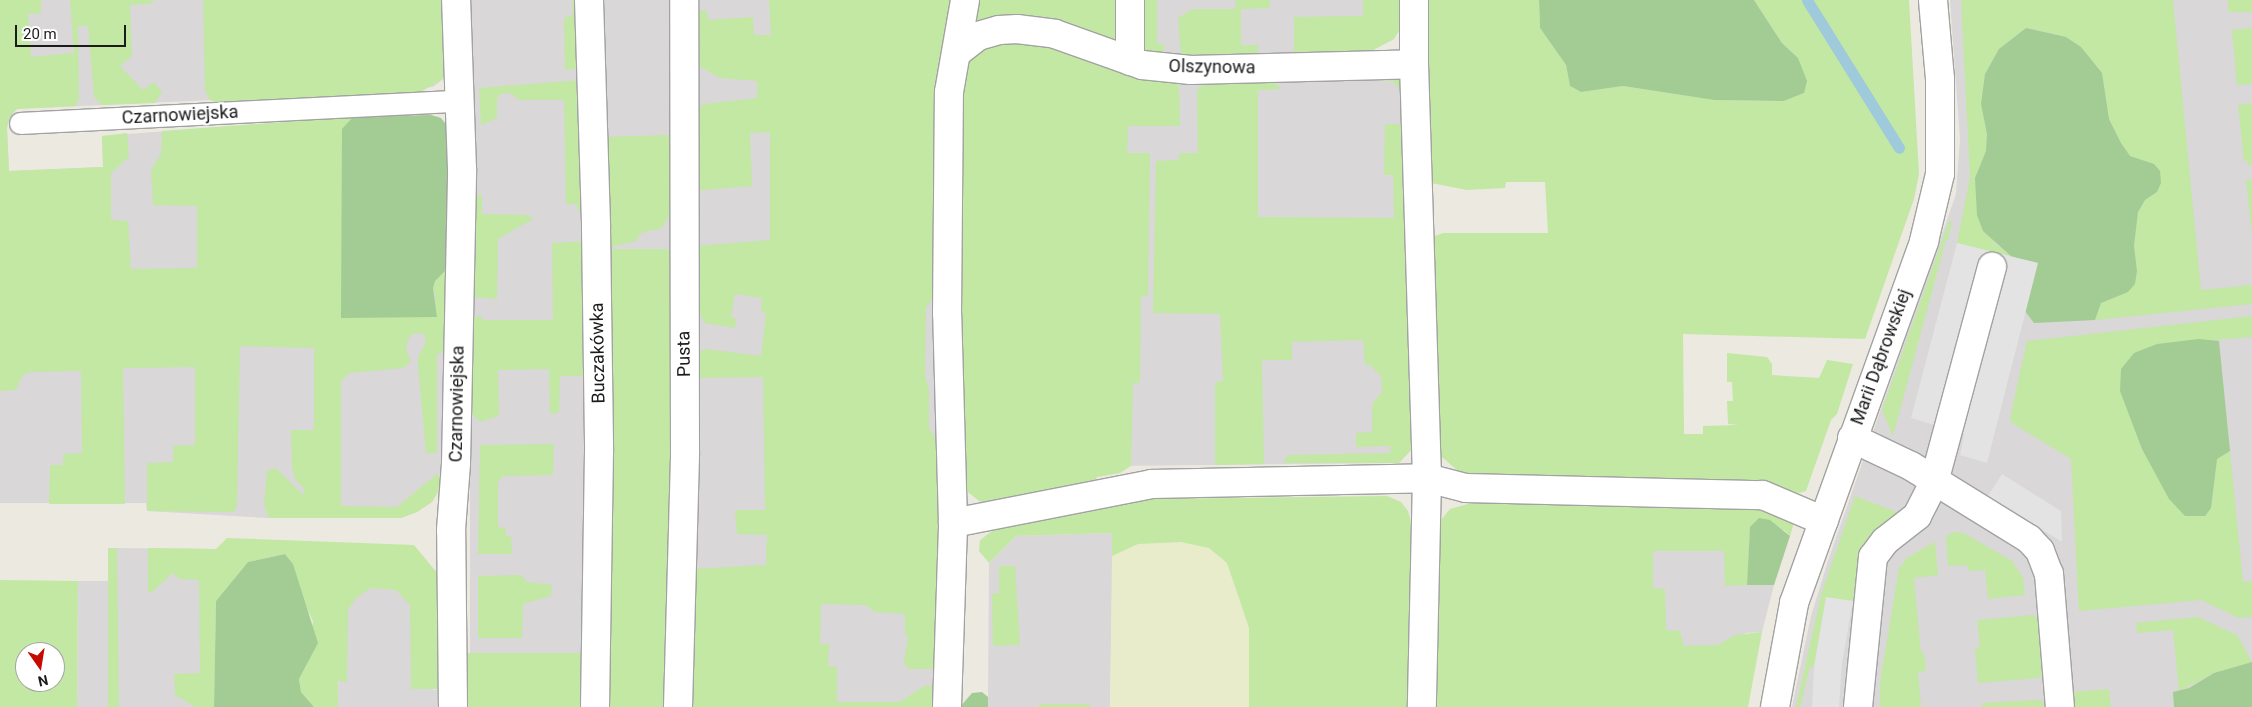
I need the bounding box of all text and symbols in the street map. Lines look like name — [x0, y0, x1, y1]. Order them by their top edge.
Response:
scale bar — [18, 15, 129, 47]
text: 20 m — [23, 25, 57, 43]
street label: Olszynowa — [1168, 55, 1256, 79]
street label: Czarnowiejska — [121, 101, 239, 129]
street label: Marii Dąbrowskiej — [1846, 286, 1916, 428]
street label: Buczakówka — [586, 302, 610, 404]
street label: Pusta — [673, 331, 695, 377]
street label: Czarnowiejska — [445, 345, 469, 463]
north arrow — [15, 642, 65, 692]
text: N — [37, 672, 50, 690]

